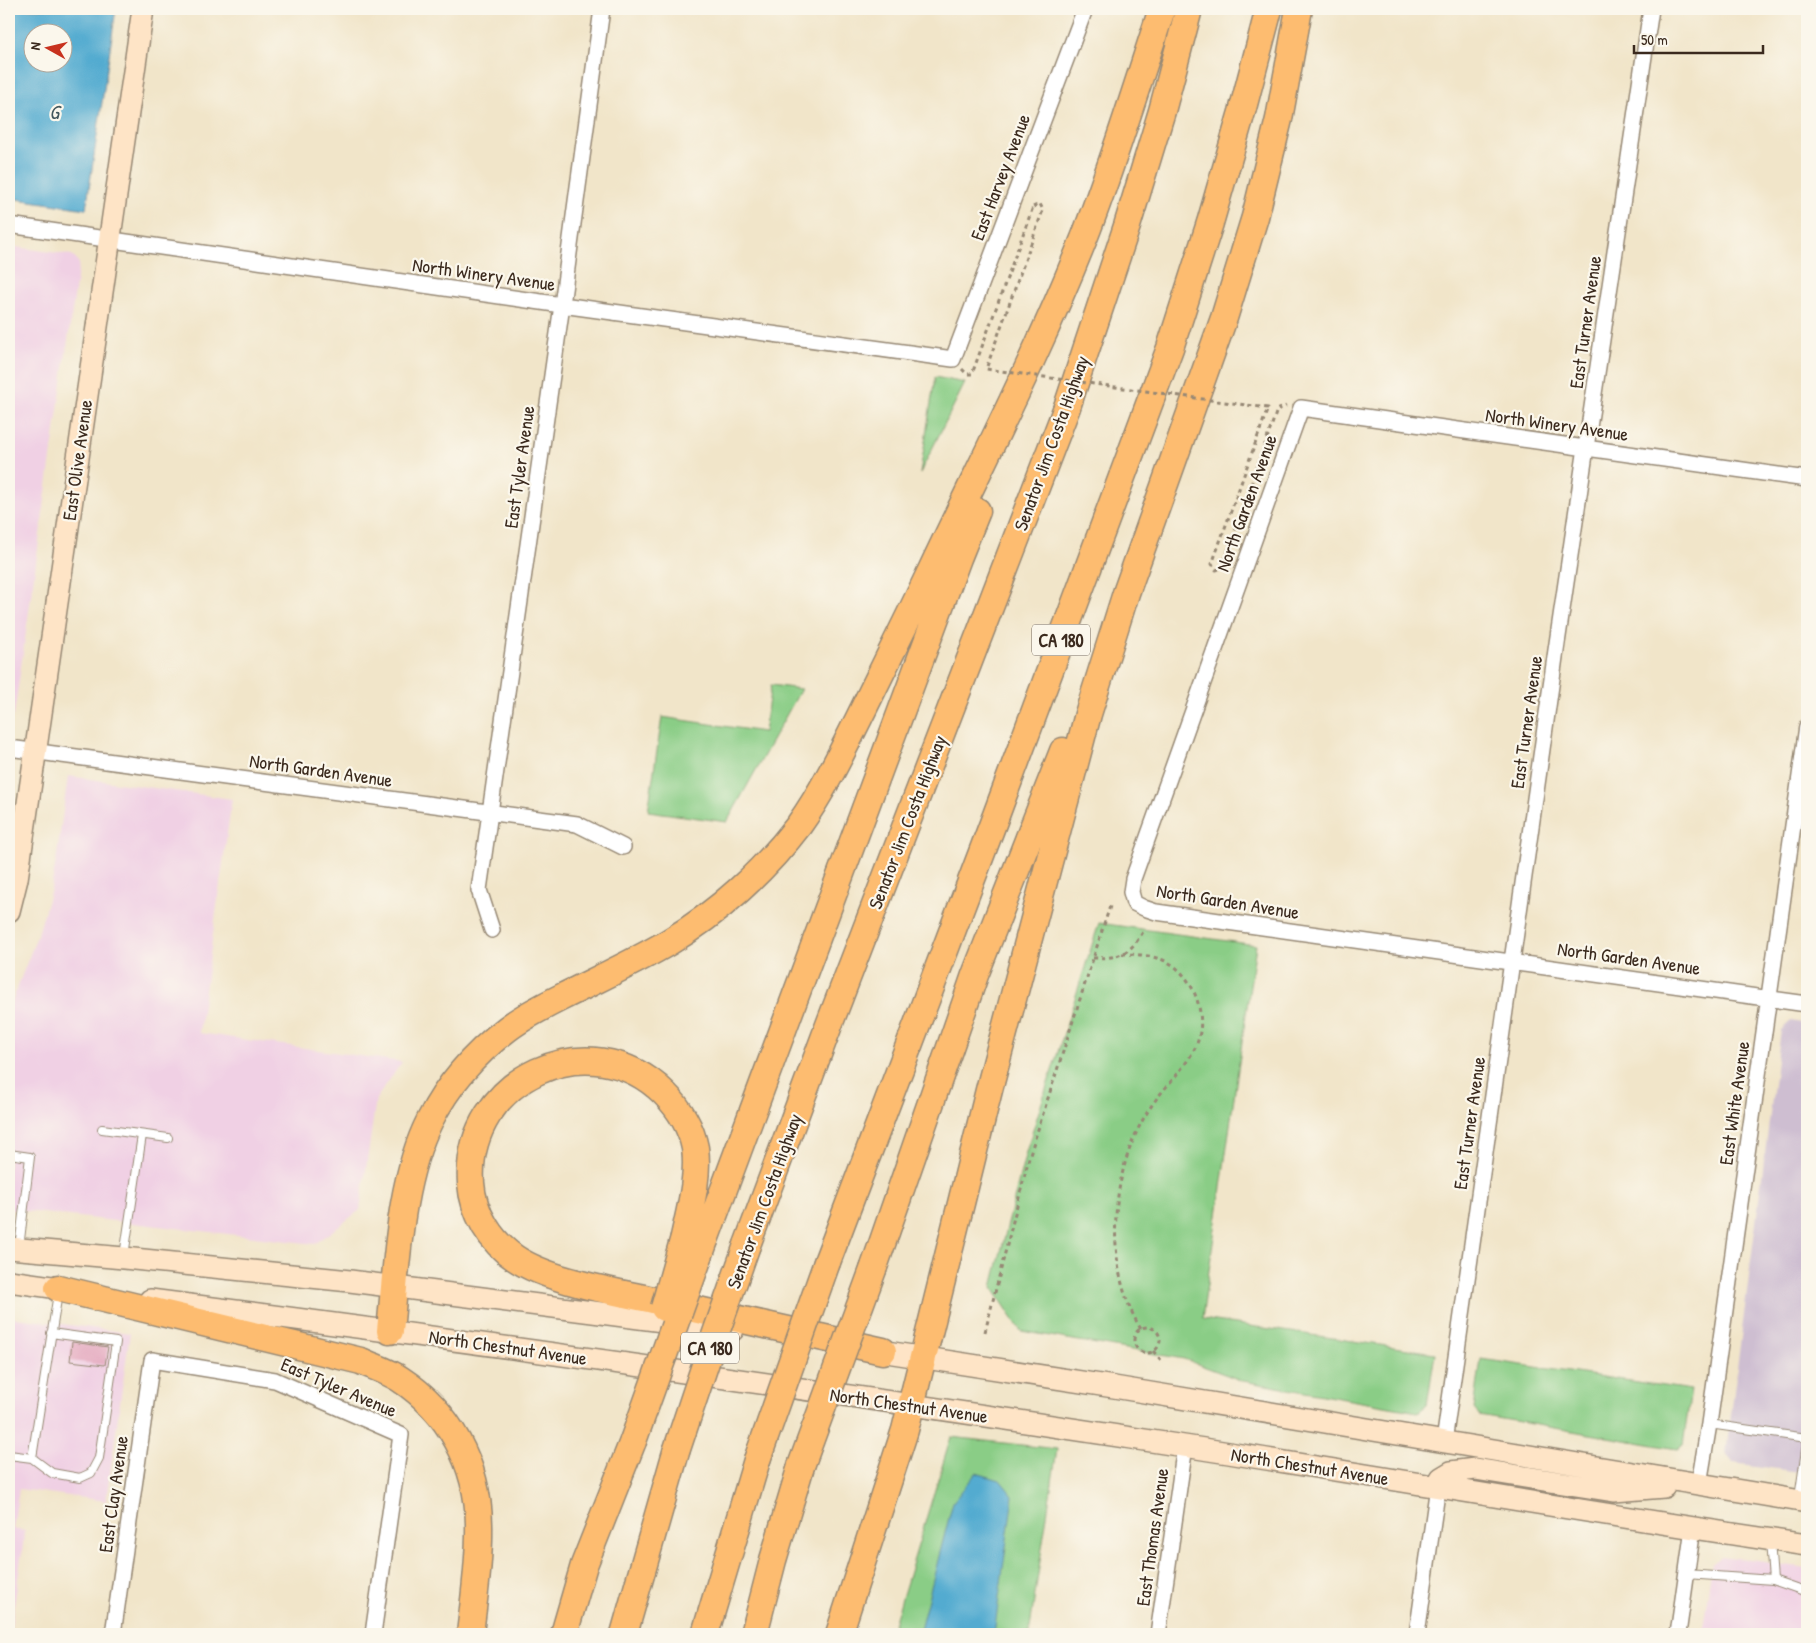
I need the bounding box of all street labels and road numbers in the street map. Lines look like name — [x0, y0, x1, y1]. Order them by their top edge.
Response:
street label: East Harvey Avenue — [964, 110, 1036, 244]
street label: North Winery Avenue — [411, 251, 558, 297]
street label: East Turner Avenue — [1563, 253, 1607, 390]
street label: Senator Jim Costa Highway — [1007, 352, 1095, 534]
street label: East Olive Avenue — [56, 398, 98, 522]
street label: North Winery Avenue — [1484, 401, 1631, 447]
street label: East Tyler Avenue — [498, 404, 541, 530]
street label: North Garden Avenue — [1209, 431, 1283, 575]
road number: CA 180 — [1032, 624, 1090, 656]
street label: East Turner Avenue — [1504, 653, 1548, 790]
street label: Senator Jim Costa Highway — [862, 731, 952, 913]
street label: North Garden Avenue — [248, 747, 395, 793]
street label: North Garden Avenue — [1155, 877, 1302, 925]
street label: North Garden Avenue — [1556, 935, 1703, 981]
street label: East White Avenue — [1712, 1039, 1756, 1167]
street label: East Turner Avenue — [1447, 1054, 1491, 1191]
street label: Senator Jim Costa Highway — [720, 1110, 808, 1292]
street label: North Chestnut Avenue — [427, 1323, 589, 1371]
road number: CA 180 — [681, 1332, 739, 1364]
street label: East Tyler Avenue — [277, 1351, 401, 1423]
street label: North Chestnut Avenue — [828, 1381, 990, 1429]
street label: East Clay Avenue — [92, 1434, 134, 1554]
street label: North Chestnut Avenue — [1229, 1441, 1391, 1491]
street label: East Thomas Avenue — [1129, 1466, 1175, 1608]

